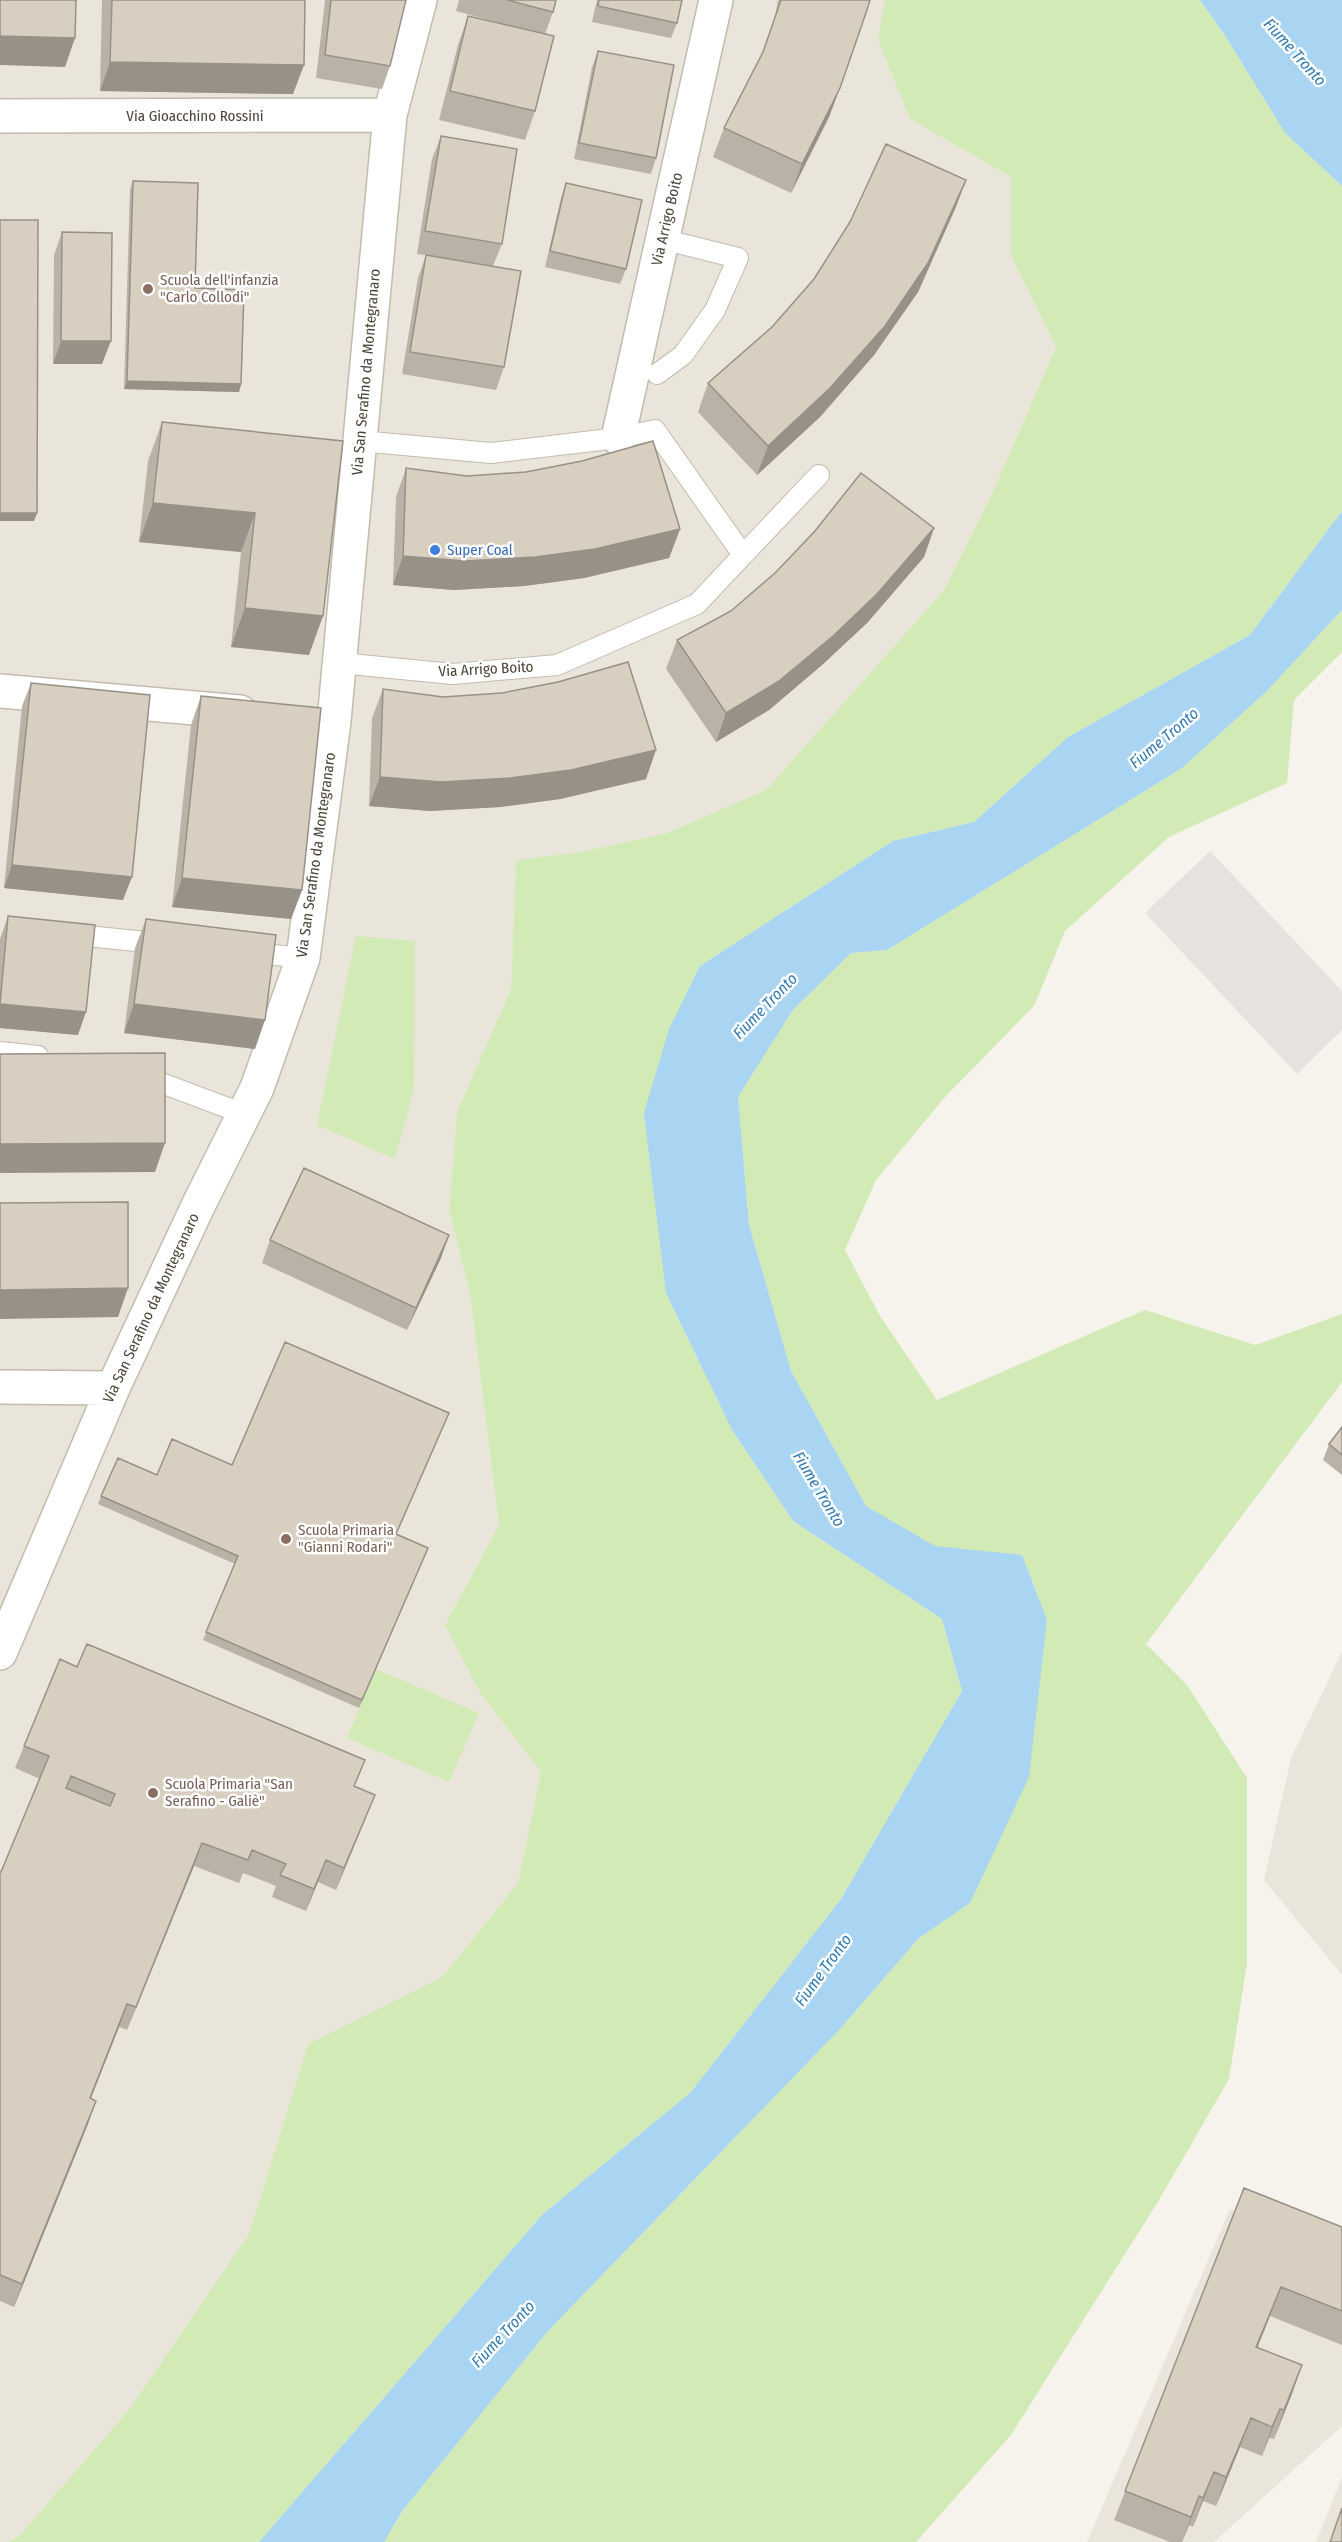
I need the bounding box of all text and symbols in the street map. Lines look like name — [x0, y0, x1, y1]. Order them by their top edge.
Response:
water label: Fiume Tronto — [1260, 14, 1330, 90]
street label: Via Gioacchino Rossini — [126, 107, 264, 125]
street label: Via Arrigo Boito — [648, 171, 686, 267]
street label: Via San Serafino da Montegranaro — [348, 268, 384, 476]
place label: Scuola dell'infanzia "Carlo Collodi" — [160, 271, 279, 306]
marker: Scuola dell'infanzia "Carlo Collodi" — [141, 282, 155, 296]
place label: Super Coal — [447, 541, 513, 559]
marker: Super Coal — [428, 543, 442, 557]
street label: Via Arrigo Boito — [438, 658, 534, 680]
water label: Fiume Tronto — [1126, 704, 1202, 772]
street label: Via San Serafino da Montegranaro — [293, 751, 339, 959]
water label: Fiume Tronto — [729, 969, 801, 1043]
street label: Via San Serafino da Montegranaro — [99, 1210, 203, 1406]
water label: Fiume Tronto — [789, 1448, 849, 1530]
place label: Scuola Primaria "Gianni Rodari" — [298, 1521, 394, 1556]
marker: Scuola Primaria "Gianni Rodari" — [279, 1532, 293, 1546]
place label: Scuola Primaria "San Serafino - Galiè" — [165, 1775, 293, 1810]
marker: Scuola Primaria "San Serafino - Galiè" — [146, 1786, 160, 1800]
water label: Fiume Tronto — [791, 1930, 855, 2010]
water label: Fiume Tronto — [467, 2297, 539, 2371]

